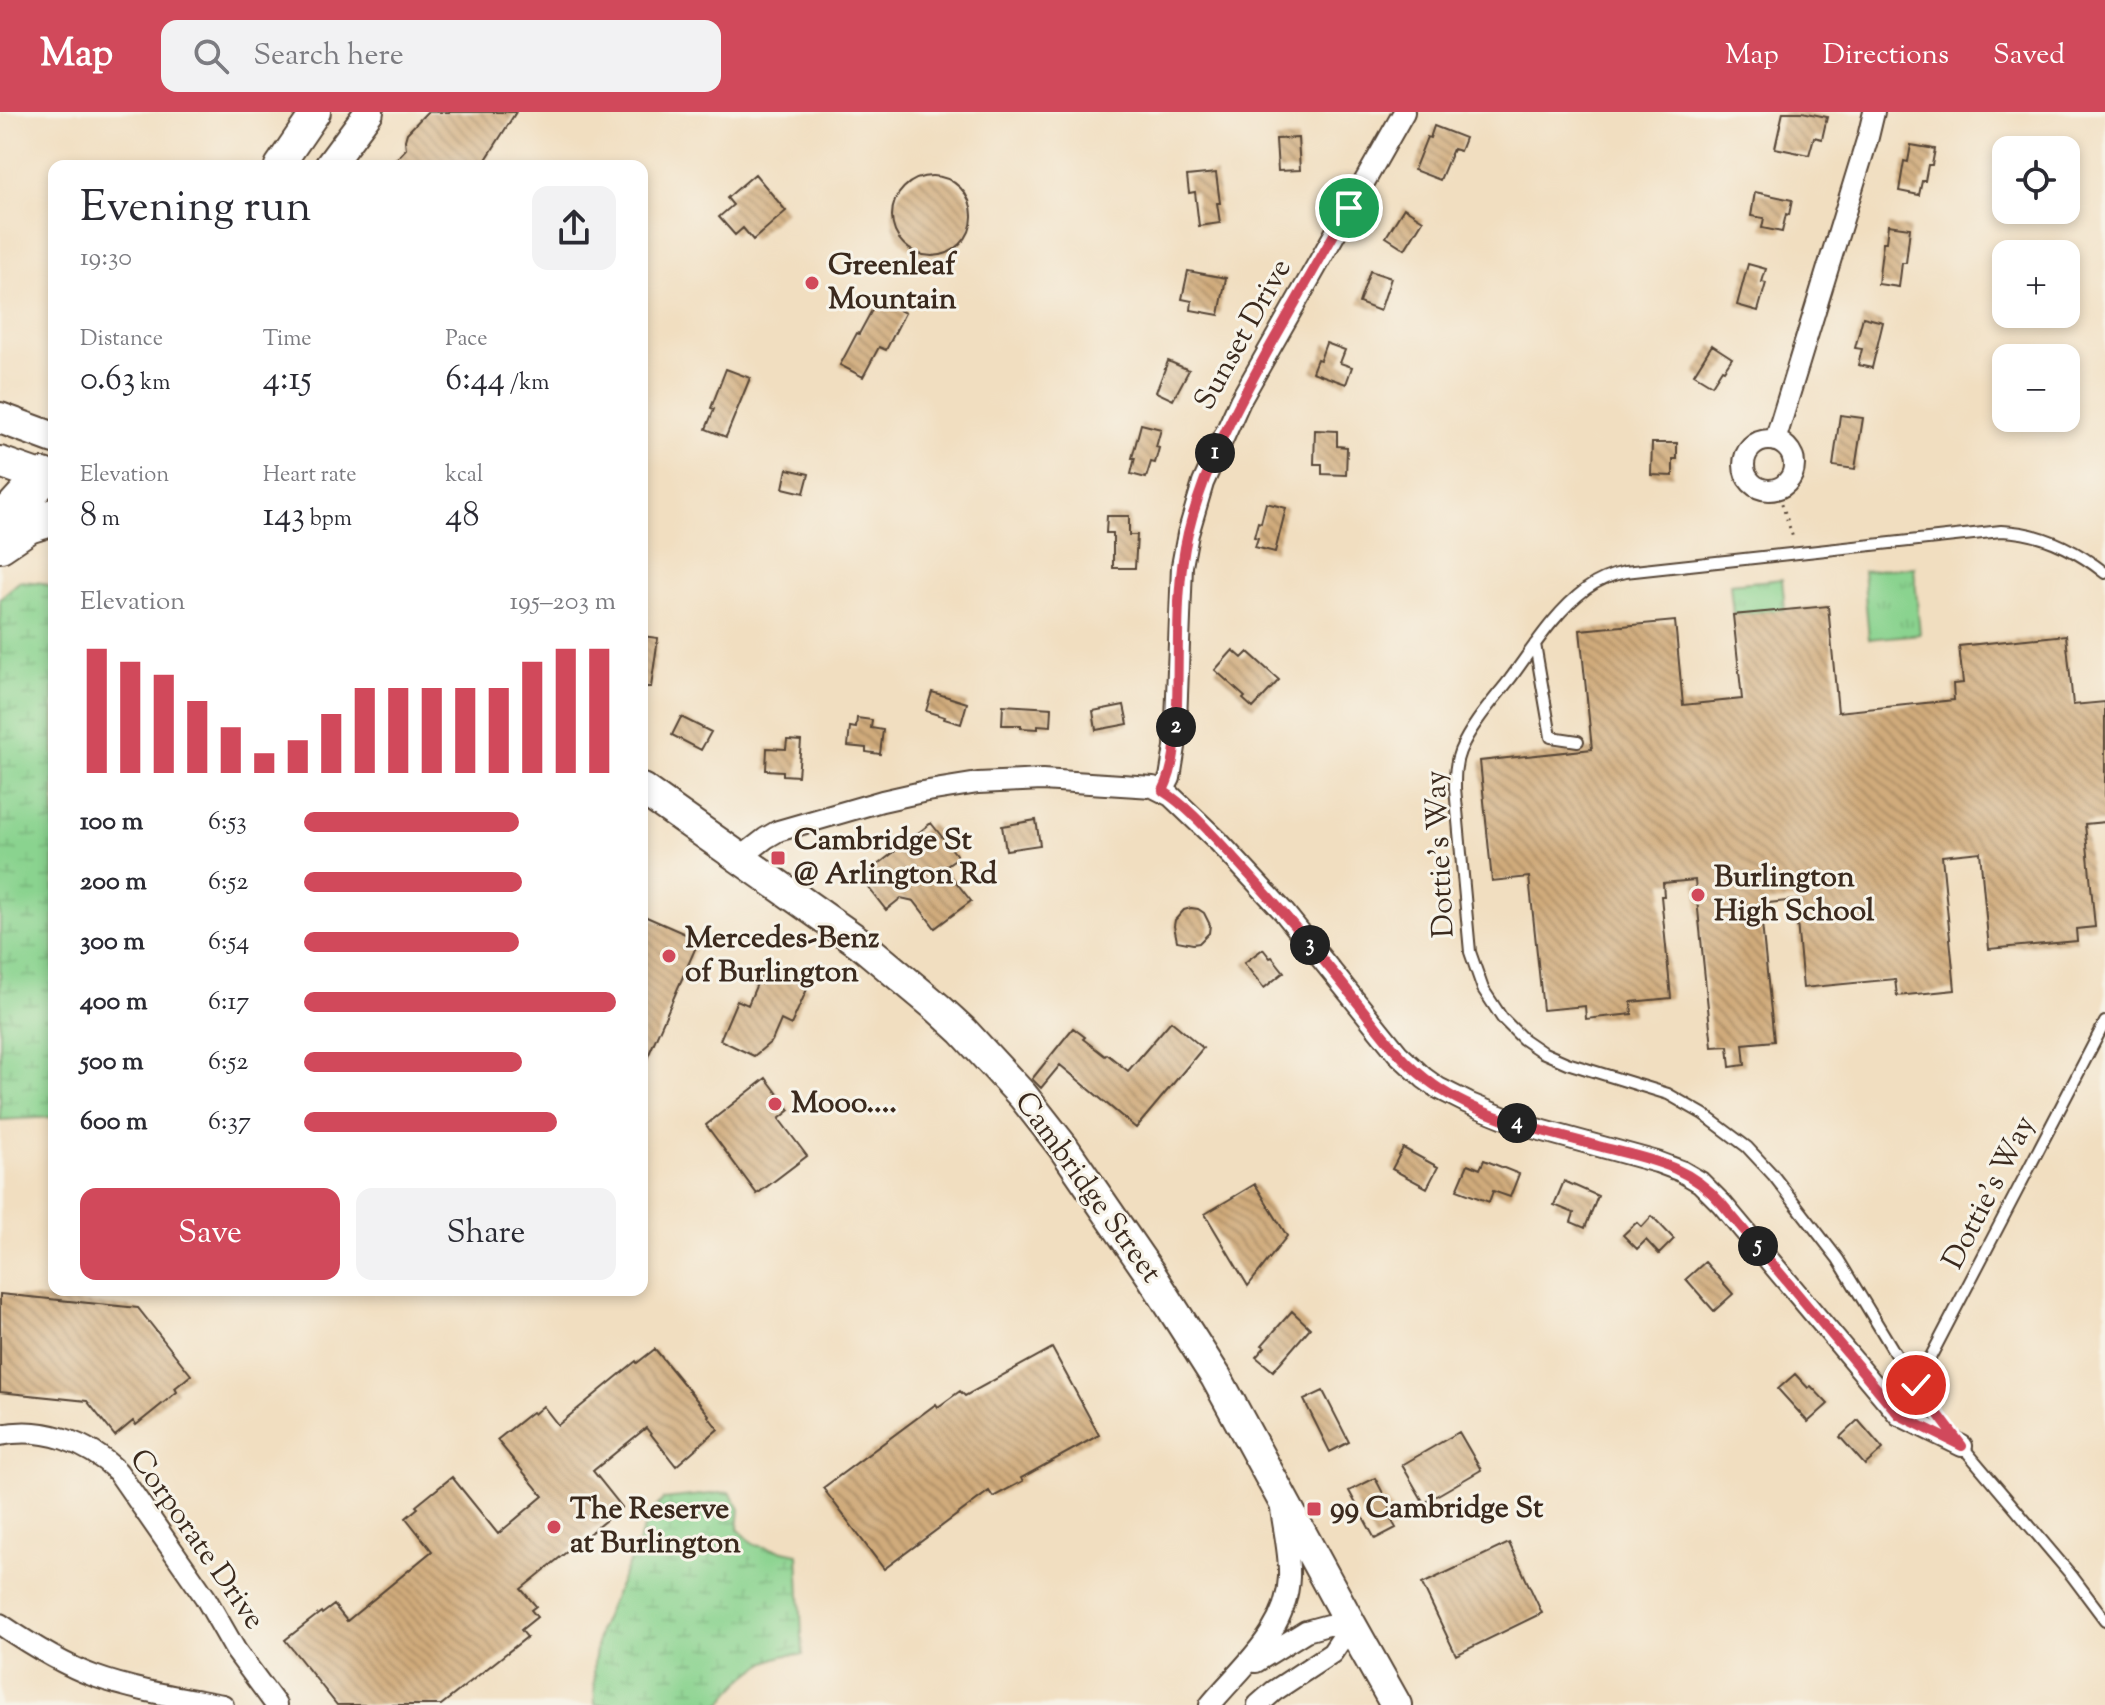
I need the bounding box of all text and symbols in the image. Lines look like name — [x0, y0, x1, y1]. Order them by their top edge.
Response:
search box — [161, 20, 721, 92]
text: Map — [40, 29, 113, 83]
icon: search — [189, 34, 233, 78]
text: Search here — [253, 35, 404, 78]
text: Map — [1725, 36, 1779, 76]
text: Directions — [1823, 36, 1949, 76]
text: Saved — [1993, 36, 2065, 76]
map controls — [1992, 136, 2080, 432]
button: locate — [1992, 136, 2080, 224]
pin — [1315, 174, 1383, 242]
text: Evening run — [80, 178, 312, 241]
button: share — [532, 186, 616, 270]
icon: arrive — [1327, 186, 1371, 230]
text: 19:30 — [80, 240, 132, 277]
button: + — [1992, 240, 2080, 328]
place label: Greenleaf Mountain — [828, 245, 957, 322]
street label: Sunset Drive — [1185, 251, 1303, 419]
marker: Greenleaf Mountain — [803, 274, 821, 292]
text: Distance — [80, 324, 163, 356]
text: Time — [263, 324, 312, 356]
text: Pace — [445, 324, 487, 356]
button: − — [1992, 344, 2080, 432]
text: 0.63 — [80, 356, 136, 405]
text: 4:15 — [263, 356, 312, 405]
text: 6:44 — [445, 356, 505, 405]
text: km — [136, 368, 170, 400]
text: /km — [505, 368, 549, 400]
pin: 1 — [1195, 433, 1235, 473]
text: 1 — [1211, 437, 1219, 469]
text: Elevation — [80, 460, 169, 492]
text: Heart rate — [263, 460, 357, 492]
text: kcal — [445, 460, 483, 492]
text: 8 — [80, 492, 97, 541]
text: 143 — [263, 492, 305, 541]
text: 48 — [445, 492, 479, 541]
text: m — [97, 504, 120, 536]
text: bpm — [305, 504, 352, 536]
text: Elevation — [80, 584, 185, 621]
text: 195–203 m — [509, 584, 616, 621]
pin: 2 — [1156, 707, 1196, 747]
text: 2 — [1171, 711, 1181, 743]
street label: Dottie's Way — [1415, 769, 1467, 939]
text: 100 m — [80, 804, 143, 841]
text: 6:53 — [208, 804, 247, 841]
place label: Cambridge St @ Arlington Rd — [794, 820, 997, 897]
marker: Cambridge St @ Arlington Rd — [769, 849, 787, 867]
place label: Burlington High School — [1714, 857, 1875, 934]
text: 200 m — [80, 864, 147, 901]
text: 6:52 — [208, 864, 248, 901]
marker: Burlington High School — [1689, 886, 1707, 904]
place label: Mercedes-Benz of Burlington — [685, 918, 879, 995]
text: 300 m — [80, 924, 145, 961]
text: 6:54 — [208, 924, 249, 961]
pin: 3 — [1290, 925, 1330, 965]
text: 3 — [1306, 929, 1314, 961]
marker: Mercedes-Benz of Burlington — [660, 947, 678, 965]
text: 400 m — [80, 984, 147, 1021]
text: 6:17 — [208, 984, 249, 1021]
text: 500 m — [80, 1044, 143, 1081]
text: 6:52 — [208, 1044, 248, 1081]
place label: Mooo.... — [791, 1083, 897, 1126]
street label: Cambridge Street — [1003, 1083, 1171, 1293]
marker: Mooo.... — [766, 1095, 784, 1113]
pin: 4 — [1497, 1103, 1537, 1143]
text: 600 m — [80, 1104, 147, 1141]
text: 6:37 — [208, 1104, 251, 1141]
text: 4 — [1511, 1107, 1523, 1139]
street label: Dottie's Way — [1933, 1109, 2047, 1277]
button: Save — [80, 1188, 340, 1280]
button: Share — [356, 1188, 616, 1280]
pin: 5 — [1738, 1226, 1778, 1266]
text: 5 — [1754, 1230, 1762, 1262]
pin — [1882, 1351, 1950, 1419]
icon: check — [1894, 1363, 1938, 1407]
street label: Corporate Drive — [118, 1441, 274, 1639]
place label: 99 Cambridge St — [1330, 1488, 1544, 1531]
place label: The Reserve at Burlington — [570, 1489, 741, 1566]
marker: 99 Cambridge St — [1305, 1500, 1323, 1518]
marker: The Reserve at Burlington — [545, 1518, 563, 1536]

